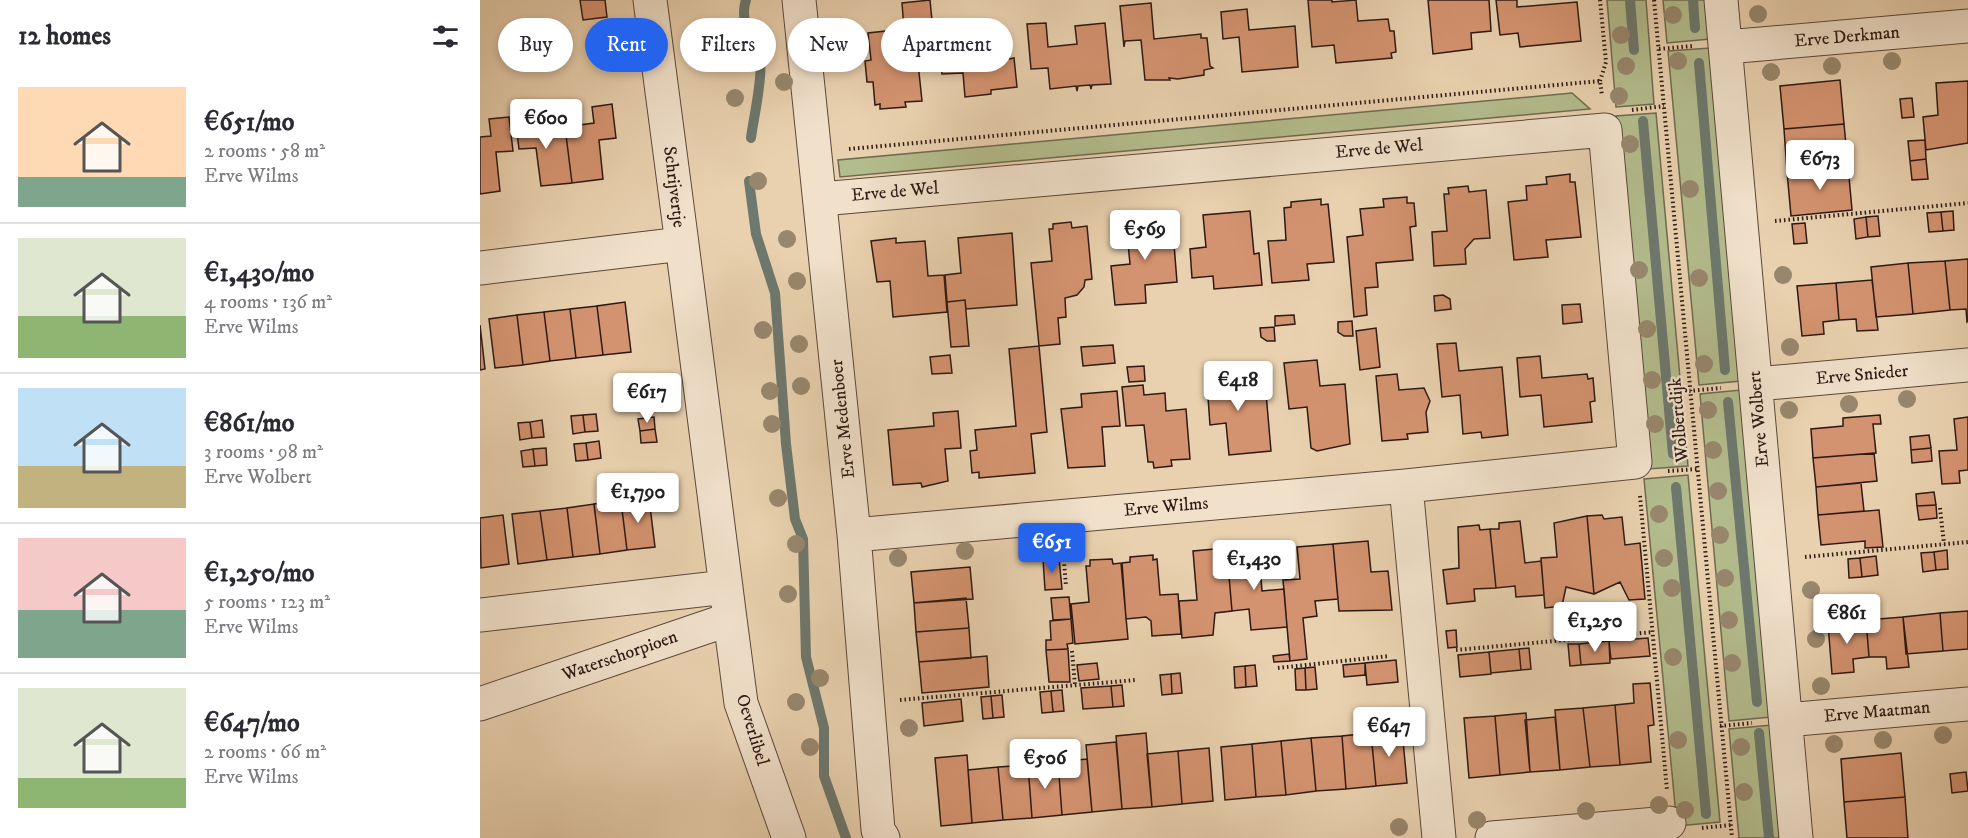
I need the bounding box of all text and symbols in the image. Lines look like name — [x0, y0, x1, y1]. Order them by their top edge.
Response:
chip: Buy — [498, 18, 573, 72]
chip: Rent — [585, 18, 668, 72]
chip: Filters — [680, 18, 776, 72]
chip: New — [788, 18, 869, 72]
chip: Apartment — [881, 18, 1013, 72]
text: 12 homes — [18, 20, 111, 53]
icon: filters — [429, 20, 462, 53]
street label: Erve Derkman — [1793, 21, 1901, 53]
pin: €600 — [510, 99, 582, 150]
text: €651/mo — [204, 106, 294, 139]
text: €600 — [524, 106, 568, 131]
icon: home — [66, 111, 138, 183]
street label: Erve de Wel — [1334, 134, 1424, 164]
text: 2 rooms · 58 m² — [204, 139, 325, 164]
pin: €673 — [1784, 140, 1856, 191]
street label: Schrijvertje — [658, 145, 690, 229]
text: €673 — [1800, 147, 1840, 172]
text: Erve Wilms — [204, 164, 298, 189]
street label: Erve de Wel — [850, 177, 940, 207]
pin: €569 — [1109, 210, 1181, 261]
text: €569 — [1124, 217, 1166, 242]
text: €1,430/mo — [204, 257, 314, 290]
icon: home — [66, 262, 138, 334]
text: 4 rooms · 136 m² — [204, 290, 332, 315]
text: Erve Wilms — [204, 315, 298, 340]
street label: Erve Medenboer — [826, 358, 860, 480]
street label: Erve Snieder — [1815, 360, 1910, 390]
pin: €418 — [1202, 361, 1274, 412]
text: €418 — [1218, 368, 1258, 393]
street label: Erve Wolbert — [1744, 370, 1774, 468]
pin: €617 — [611, 373, 683, 424]
street label: Wolbertdijk — [1664, 377, 1694, 464]
text: €617 — [627, 380, 667, 405]
text: €861/mo — [204, 407, 294, 440]
icon: home — [66, 412, 138, 484]
text: 3 rooms · 98 m² — [204, 440, 323, 465]
text: Erve Wolbert — [204, 465, 312, 490]
pin: €1,790 — [589, 473, 687, 524]
text: €1,790 — [611, 480, 665, 505]
street label: Erve Wilms — [1123, 492, 1209, 522]
pin: €651 — [1016, 523, 1088, 574]
text: €651 — [1032, 530, 1072, 555]
pin: €1,430 — [1205, 540, 1303, 591]
text: €1,430 — [1227, 547, 1281, 572]
text: €1,250/mo — [204, 557, 315, 590]
icon: home — [66, 562, 138, 634]
text: 5 rooms · 123 m² — [204, 590, 330, 615]
pin: €861 — [1811, 594, 1883, 645]
text: €861 — [1827, 601, 1867, 626]
pin: €1,250 — [1546, 602, 1644, 653]
text: €1,250 — [1568, 609, 1622, 634]
text: Erve Wilms — [204, 615, 298, 640]
street label: Waterschorpioen — [558, 626, 681, 686]
street label: Oeverlibel — [731, 692, 773, 769]
street label: Erve Maatman — [1823, 696, 1932, 728]
text: €647/mo — [204, 707, 300, 740]
pin: €647 — [1353, 707, 1425, 758]
icon: home — [66, 712, 138, 784]
text: €647 — [1367, 714, 1411, 739]
pin: €506 — [1009, 739, 1081, 790]
text: 2 rooms · 66 m² — [204, 740, 326, 765]
text: €506 — [1024, 746, 1066, 771]
text: Erve Wilms — [204, 765, 298, 790]

